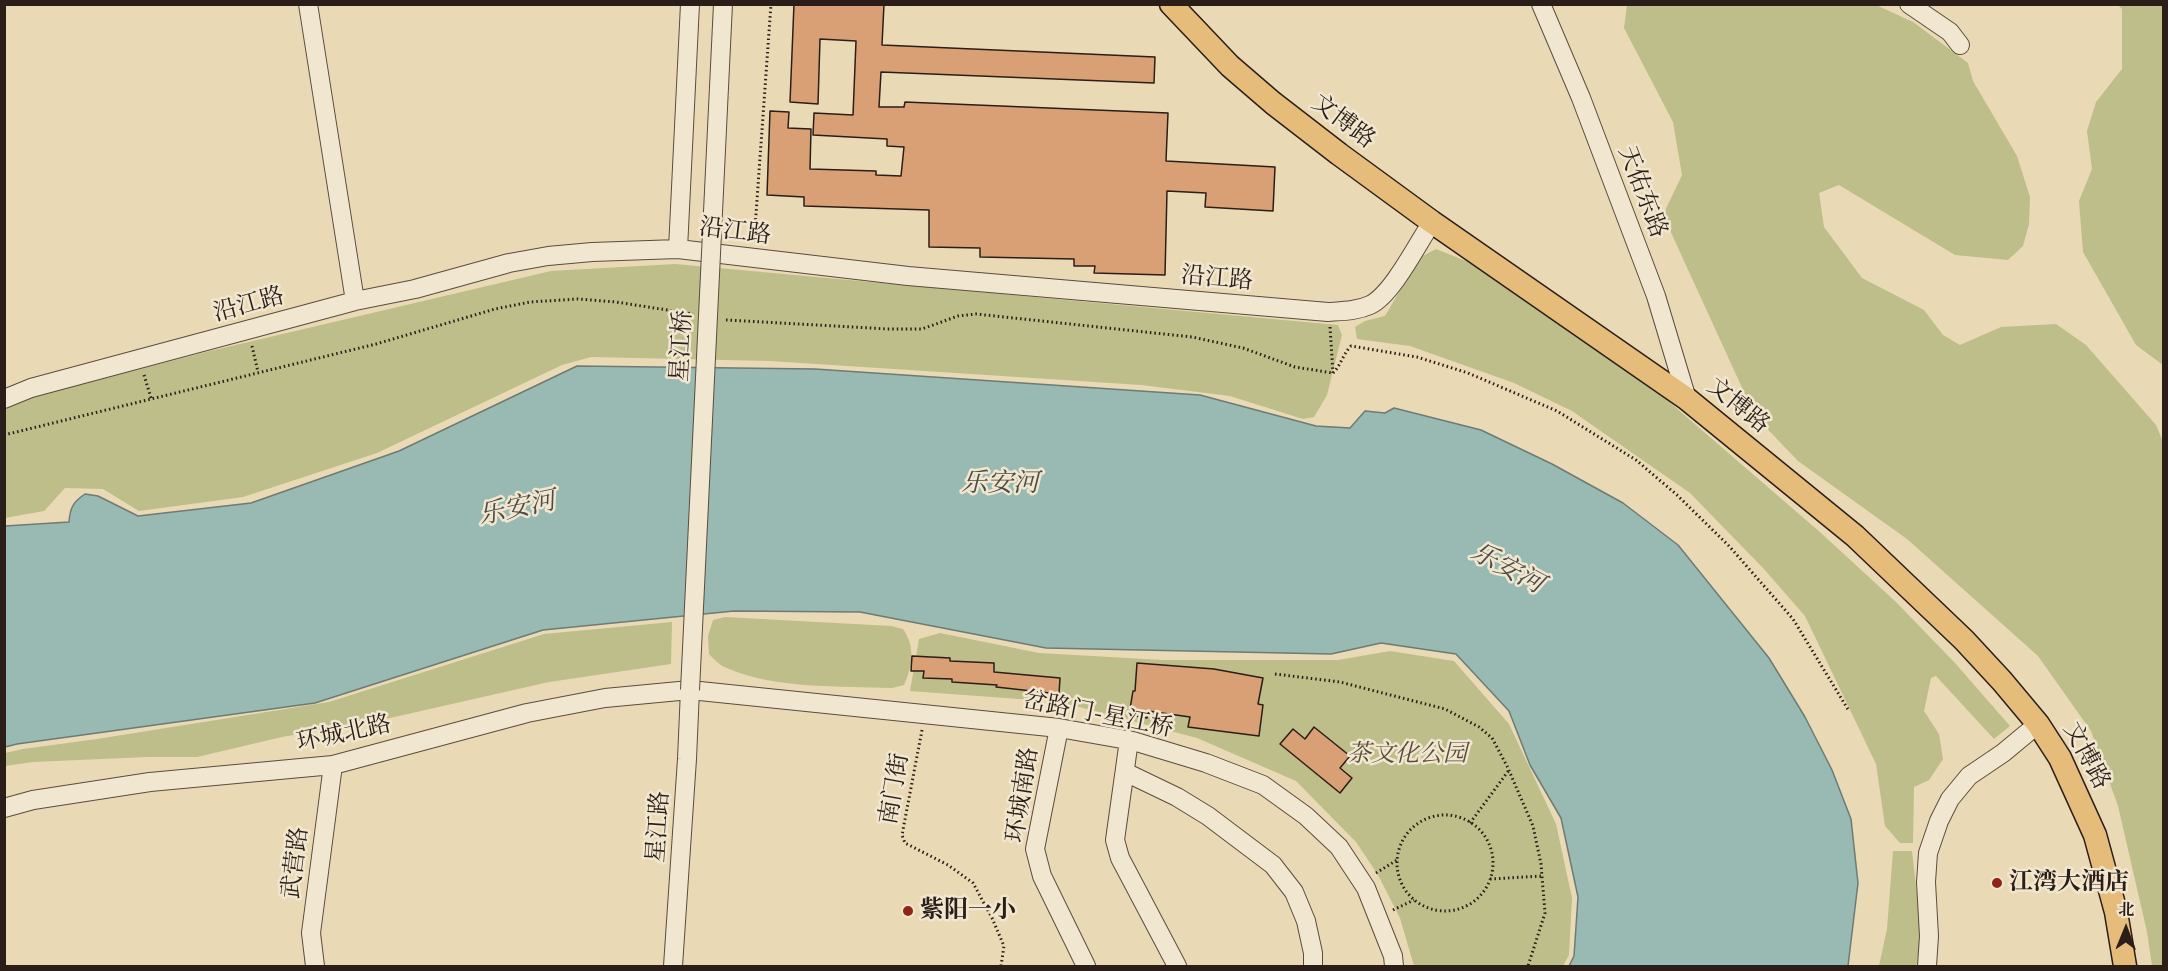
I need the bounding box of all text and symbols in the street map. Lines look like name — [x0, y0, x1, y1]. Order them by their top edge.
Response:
street label: 文博路 — [1306, 89, 1380, 155]
street label: 天佑东路 — [1611, 142, 1673, 242]
street label: 沿江路 — [698, 213, 772, 251]
street label: 沿江路 — [1180, 262, 1254, 296]
street label: 沿江路 — [210, 282, 288, 328]
street label: 星江桥 — [666, 309, 698, 383]
street label: 文博路 — [1701, 372, 1775, 440]
water label: 乐安河 — [961, 468, 1039, 500]
water label: 乐安河 — [476, 486, 558, 532]
water label: 乐安河 — [1465, 537, 1549, 601]
street label: 岔路门-星江桥 — [1020, 686, 1176, 744]
street label: 环城北路 — [294, 710, 394, 758]
street label: 文博路 — [2056, 717, 2116, 795]
park label: 茶文化公园 — [1347, 741, 1467, 769]
street label: 环城南路 — [1001, 745, 1045, 845]
street label: 南门街 — [875, 751, 915, 827]
street label: 星江路 — [642, 790, 676, 864]
street label: 武营路 — [277, 826, 315, 900]
place label: 江湾大酒店 — [2009, 869, 2129, 897]
marker: 江湾大酒店 — [1990, 876, 2004, 890]
place label: 紫阳一小 — [920, 897, 1016, 925]
north arrow — [2096, 899, 2156, 959]
text: 北 — [2118, 903, 2134, 919]
marker: 紫阳一小 — [901, 904, 915, 918]

